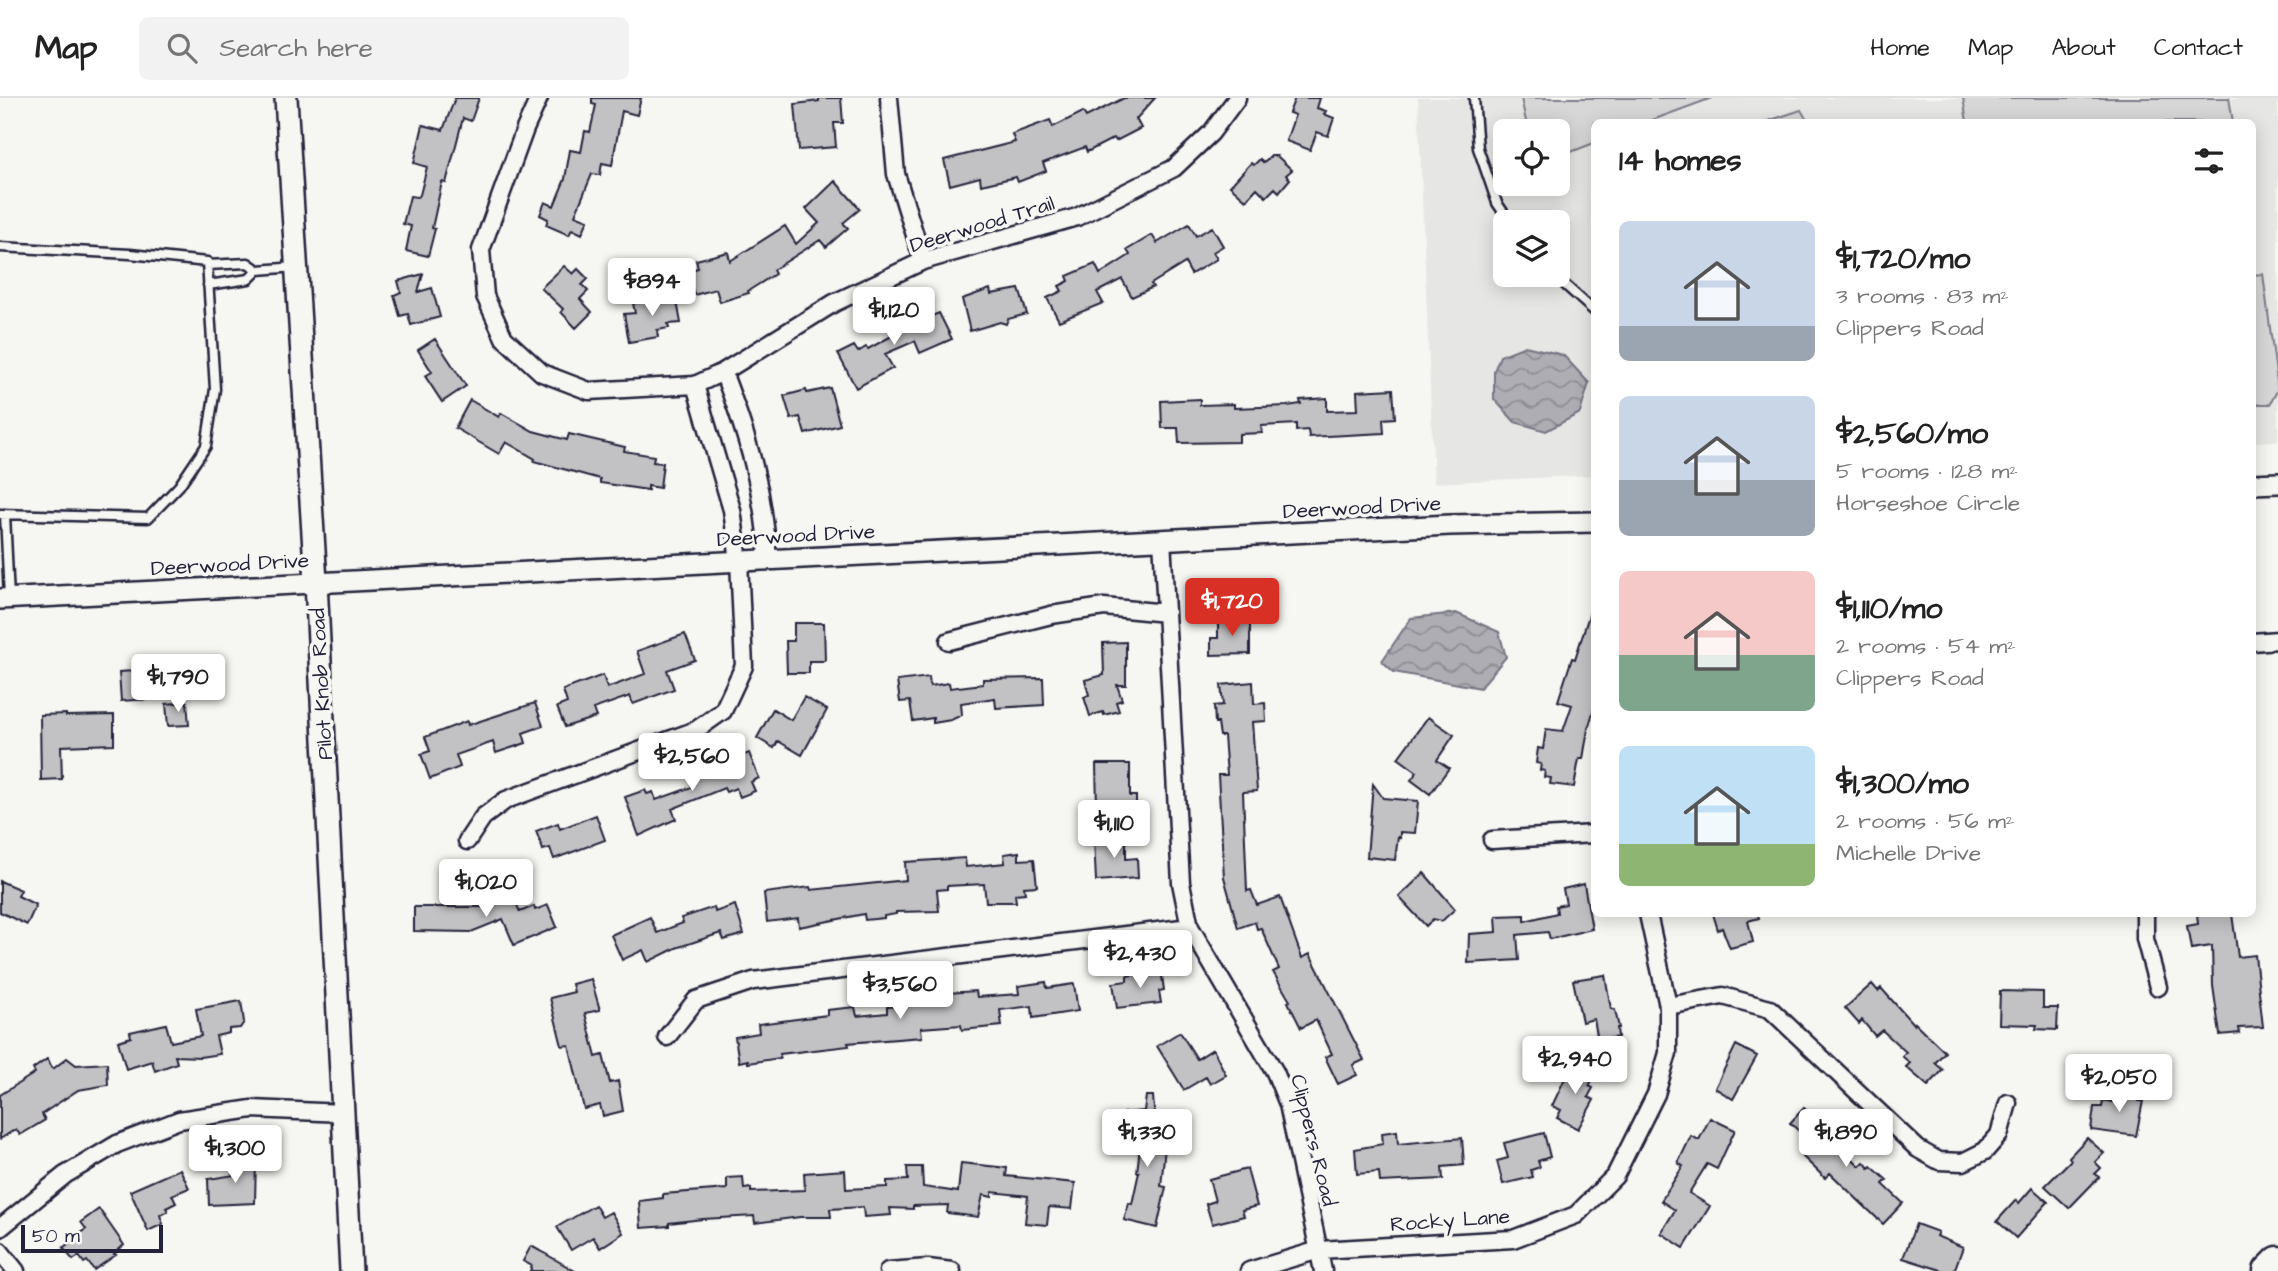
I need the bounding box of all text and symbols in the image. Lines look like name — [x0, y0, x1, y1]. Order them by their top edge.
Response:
search box — [139, 17, 629, 80]
text: Map — [35, 25, 97, 71]
icon: search — [163, 29, 201, 67]
text: Search here — [219, 30, 373, 66]
text: Home — [1870, 31, 1930, 65]
text: Map — [1968, 31, 2013, 65]
text: About — [2051, 31, 2116, 65]
text: Contact — [2154, 31, 2243, 65]
map controls — [1493, 119, 1570, 287]
button: locate — [1493, 119, 1570, 196]
text: 14 homes — [1619, 140, 1742, 182]
icon: filters — [2190, 142, 2228, 180]
street label: Deerwood Trail — [906, 189, 1058, 260]
button: layers — [1493, 210, 1570, 287]
text: $1,720/mo — [1836, 238, 1970, 280]
icon: home — [1675, 249, 1759, 333]
pin: $894 — [611, 258, 693, 318]
text: $894 — [624, 265, 680, 297]
text: 3 rooms · 83 m² — [1836, 280, 2009, 312]
pin: $1,120 — [837, 288, 951, 347]
text: $1,120 — [869, 294, 919, 326]
text: Clippers Road — [1836, 312, 1984, 344]
text: $2,560/mo — [1836, 413, 1988, 455]
icon: home — [1675, 424, 1759, 508]
text: 5 rooms · 128 m² — [1836, 455, 2018, 487]
text: Horseshoe Circle — [1836, 487, 2020, 519]
street label: Deerwood Drive — [1282, 489, 1442, 526]
street label: Deerwood Drive — [716, 517, 876, 554]
street label: Deerwood Drive — [150, 546, 310, 583]
pin: $1,720 — [1175, 578, 1289, 638]
text: $1,720 — [1201, 585, 1263, 617]
text: $1,110/mo — [1836, 588, 1942, 630]
icon: home — [1675, 599, 1759, 683]
street label: Pilot Knob Road — [303, 607, 340, 761]
text: 2 rooms · 54 m² — [1836, 630, 2016, 662]
pin: $1,790 — [121, 654, 235, 714]
text: $1,790 — [147, 661, 209, 693]
text: Clippers Road — [1836, 662, 1984, 694]
pin: $2,560 — [635, 734, 749, 793]
text: $2,560 — [654, 740, 730, 772]
text: $1,300/mo — [1836, 763, 1969, 805]
icon: home — [1675, 774, 1759, 858]
pin: $1,110 — [1057, 800, 1171, 860]
text: 2 rooms · 56 m² — [1836, 805, 2014, 837]
text: $1,110 — [1094, 807, 1134, 839]
text: Michelle Drive — [1836, 837, 1981, 869]
pin: $1,020 — [429, 860, 543, 919]
text: $1,020 — [455, 866, 517, 898]
pin: $2,430 — [1083, 930, 1197, 990]
text: $2,430 — [1104, 937, 1176, 969]
pin: $3,560 — [843, 962, 957, 1021]
text: $3,560 — [863, 968, 937, 1000]
pin: $2,940 — [1518, 1037, 1632, 1096]
text: $2,940 — [1538, 1043, 1612, 1075]
pin: $2,050 — [2062, 1054, 2176, 1114]
text: $2,050 — [2081, 1061, 2157, 1093]
street label: Clippers Road — [1282, 1071, 1344, 1210]
pin: $1,330 — [1090, 1110, 1204, 1169]
pin: $1,890 — [1789, 1110, 1903, 1169]
text: $1,330 — [1118, 1116, 1176, 1148]
text: $1,890 — [1815, 1116, 1877, 1148]
pin: $1,300 — [178, 1126, 292, 1185]
text: $1,300 — [205, 1132, 265, 1164]
street label: Rocky Lane — [1389, 1202, 1511, 1241]
scale bar — [21, 1222, 163, 1254]
text: 50 m — [32, 1223, 80, 1250]

